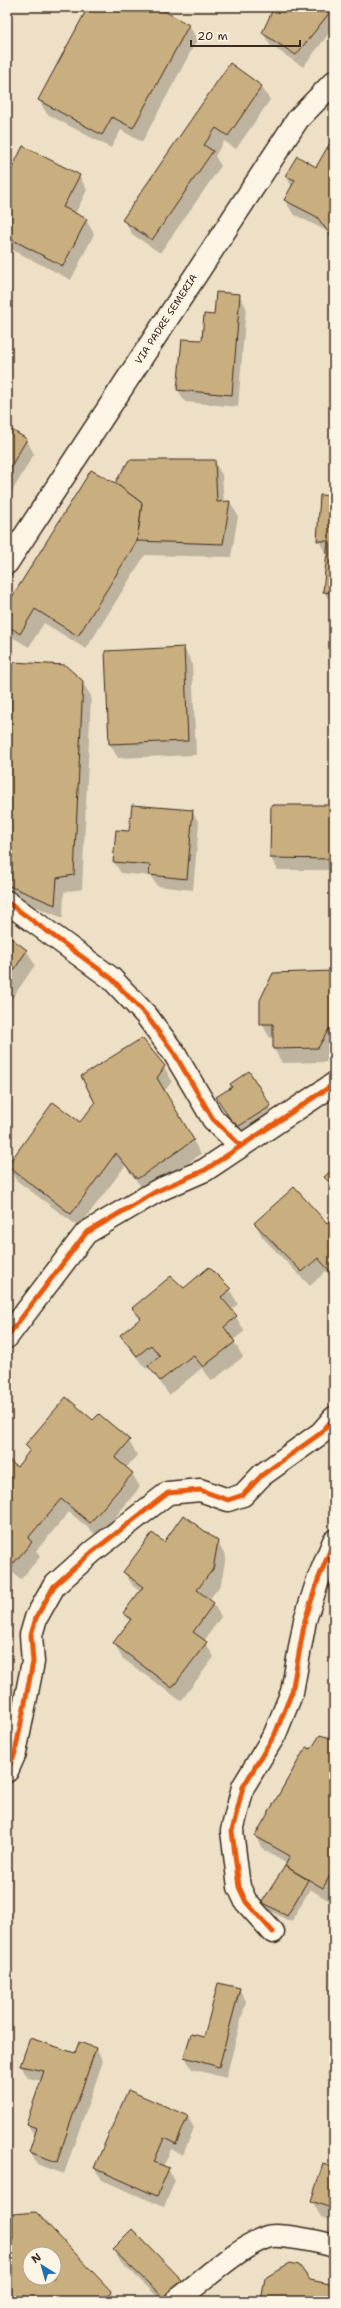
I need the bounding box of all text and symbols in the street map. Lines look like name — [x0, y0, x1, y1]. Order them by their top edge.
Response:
scale bar — [191, 22, 300, 48]
text: 20 m — [197, 28, 228, 44]
street label: VIA PADRE SEMERIA — [132, 271, 200, 367]
north arrow — [22, 2246, 62, 2286]
text: N — [28, 2250, 45, 2267]

